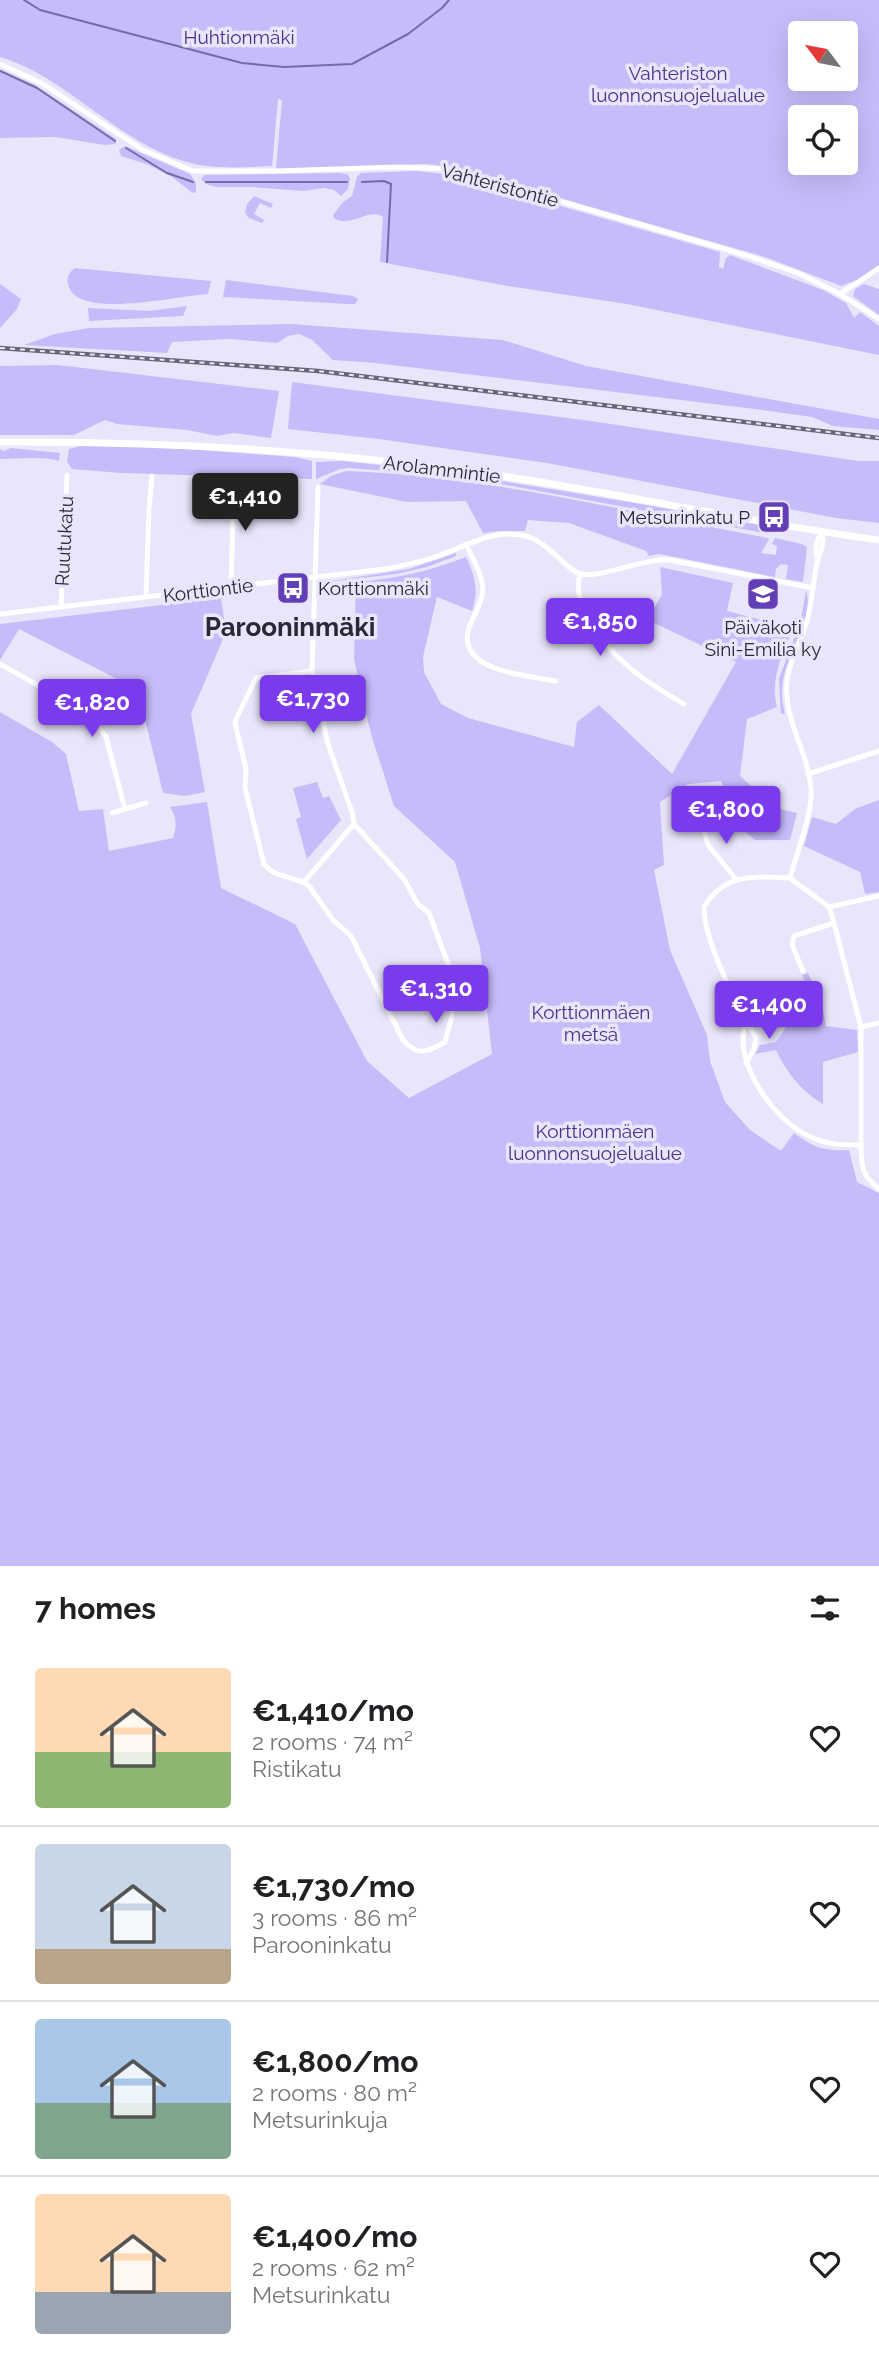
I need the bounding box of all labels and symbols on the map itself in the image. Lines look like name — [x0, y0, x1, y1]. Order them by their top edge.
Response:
north arrow — [788, 21, 858, 91]
park label: Huhtionmäki — [183, 26, 295, 48]
park label: Vahteriston luonnonsuojelualue — [591, 62, 765, 106]
street label: Vahteristontie — [439, 159, 561, 211]
street label: Arolammintie — [382, 451, 502, 487]
pin: €1,410 — [188, 474, 302, 533]
street label: Ruutukatu — [51, 495, 77, 587]
bus stop icon: Metsurinkatu P — [755, 498, 793, 536]
place label: Metsurinkatu P — [619, 506, 750, 528]
bus stop icon: Korttionmäki — [274, 569, 312, 607]
street label: Korttiontie — [162, 574, 254, 606]
school or university icon: Päiväkoti Sini-Emilia ky — [744, 575, 782, 613]
place label: Korttionmäki — [318, 577, 429, 599]
pin: €1,850 — [543, 598, 657, 658]
district label: Parooninmäki — [205, 612, 375, 642]
place label: Päiväkoti Sini-Emilia ky — [705, 616, 821, 660]
pin: €1,730 — [256, 676, 370, 735]
pin: €1,820 — [35, 680, 149, 739]
pin: €1,800 — [669, 786, 783, 846]
pin: €1,310 — [379, 965, 493, 1025]
pin: €1,400 — [712, 982, 826, 1041]
park label: Korttionmäen metsä — [532, 1001, 650, 1045]
park label: Korttionmäen luonnonsuojelualue — [508, 1120, 682, 1164]

